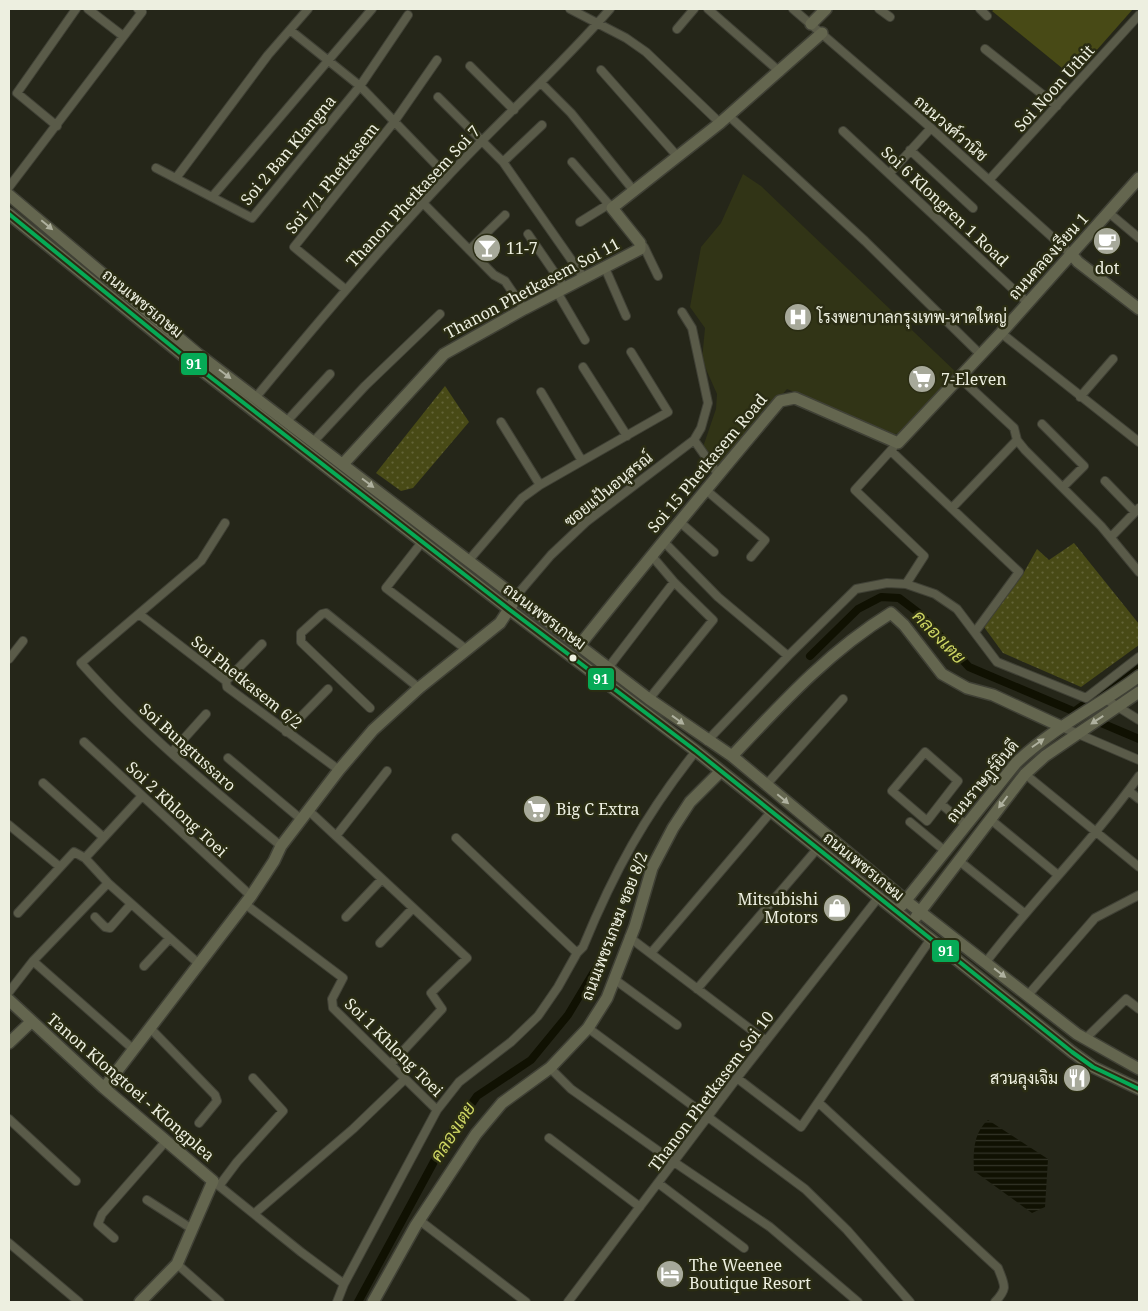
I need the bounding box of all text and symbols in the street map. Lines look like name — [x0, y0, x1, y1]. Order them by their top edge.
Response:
street label: Soi Noon Uthit — [1009, 39, 1099, 136]
street label: ถนนวงศ์วานิช — [910, 89, 993, 166]
street label: Soi 2 Ban Klangna — [235, 90, 341, 210]
street label: Soi 7/1 Phetkasem — [280, 118, 384, 238]
street label: Thanon Phetkasem Soi 7 — [341, 120, 485, 272]
street label: Soi 6 Klongren 1 Road — [876, 141, 1014, 271]
street label: ถนนคลองเรียน 1 — [1003, 208, 1093, 304]
one-way arrow — [40, 220, 53, 231]
cafe icon: dot — [1092, 226, 1122, 256]
street label: Thanon Phetkasem Soi 11 — [441, 232, 623, 344]
bar icon: 11-7 — [472, 233, 502, 263]
place label: 11-7 — [506, 237, 538, 259]
place label: dot — [1095, 257, 1120, 279]
street label: ถนนเพชรเกษม — [98, 263, 188, 343]
hospital icon: โรงพยาบาลกรุงเทพ-หาดใหญ่ — [783, 302, 813, 332]
place label: โรงพยาบาลกรุงเทพ-หาดใหญ่ — [816, 306, 1007, 329]
line badge: 91 — [180, 352, 208, 376]
text: 91 — [186, 354, 202, 373]
supermarket icon: 7-Eleven — [907, 364, 937, 394]
place label: 7-Eleven — [941, 368, 1007, 390]
one-way arrow — [218, 369, 232, 379]
street label: Soi 15 Phetkasem Road — [642, 389, 772, 537]
street label: ซอยแป้นอนุสรณ์ — [558, 446, 658, 532]
one-way arrow — [361, 478, 375, 488]
street label: ถนนเพชรเกษม — [499, 578, 591, 654]
water label: คลองเตย — [908, 604, 972, 669]
street label: Soi Phetkasem 6/2 — [187, 630, 307, 734]
unlabelled marker — [568, 653, 578, 663]
line badge: 91 — [587, 667, 615, 691]
text: 91 — [593, 669, 609, 688]
street label: Soi Bungtussaro — [135, 698, 241, 796]
one-way arrow — [671, 715, 685, 725]
one-way arrow — [1090, 716, 1103, 725]
street label: ถนนราษฎร์ยินดี — [940, 734, 1023, 827]
one-way arrow — [1032, 738, 1045, 748]
street label: Soi 2 Khlong Toei — [122, 756, 232, 862]
one-way arrow — [776, 793, 789, 804]
supermarket icon: Big C Extra — [522, 794, 552, 824]
one-way arrow — [998, 795, 1008, 809]
place label: Big C Extra — [556, 798, 639, 820]
street label: ถนนเพชรเกษม — [819, 826, 909, 906]
street label: ถนนเพชรเกษม ซอย 8/2 — [575, 848, 653, 1004]
place label: Mitsubishi Motors — [737, 888, 818, 928]
shop icon: Mitsubishi Motors — [822, 893, 852, 923]
line badge: 91 — [931, 939, 960, 963]
text: 91 — [938, 941, 954, 960]
one-way arrow — [994, 968, 1007, 979]
street label: Soi 1 Khlong Toei — [340, 993, 448, 1101]
street label: Thanon Phetkasem Soi 10 — [643, 1006, 779, 1176]
street label: Tanon Klongtoei - Klongplea — [43, 1008, 219, 1166]
restaurant icon: สวนลุงเจิม — [1062, 1063, 1092, 1093]
place label: สวนลุงเจิม — [990, 1067, 1058, 1090]
water label: คลองเตย — [424, 1097, 480, 1166]
place label: The Weenee Boutique Resort — [689, 1254, 811, 1294]
hotel icon: The Weenee Boutique Resort — [655, 1259, 685, 1289]

